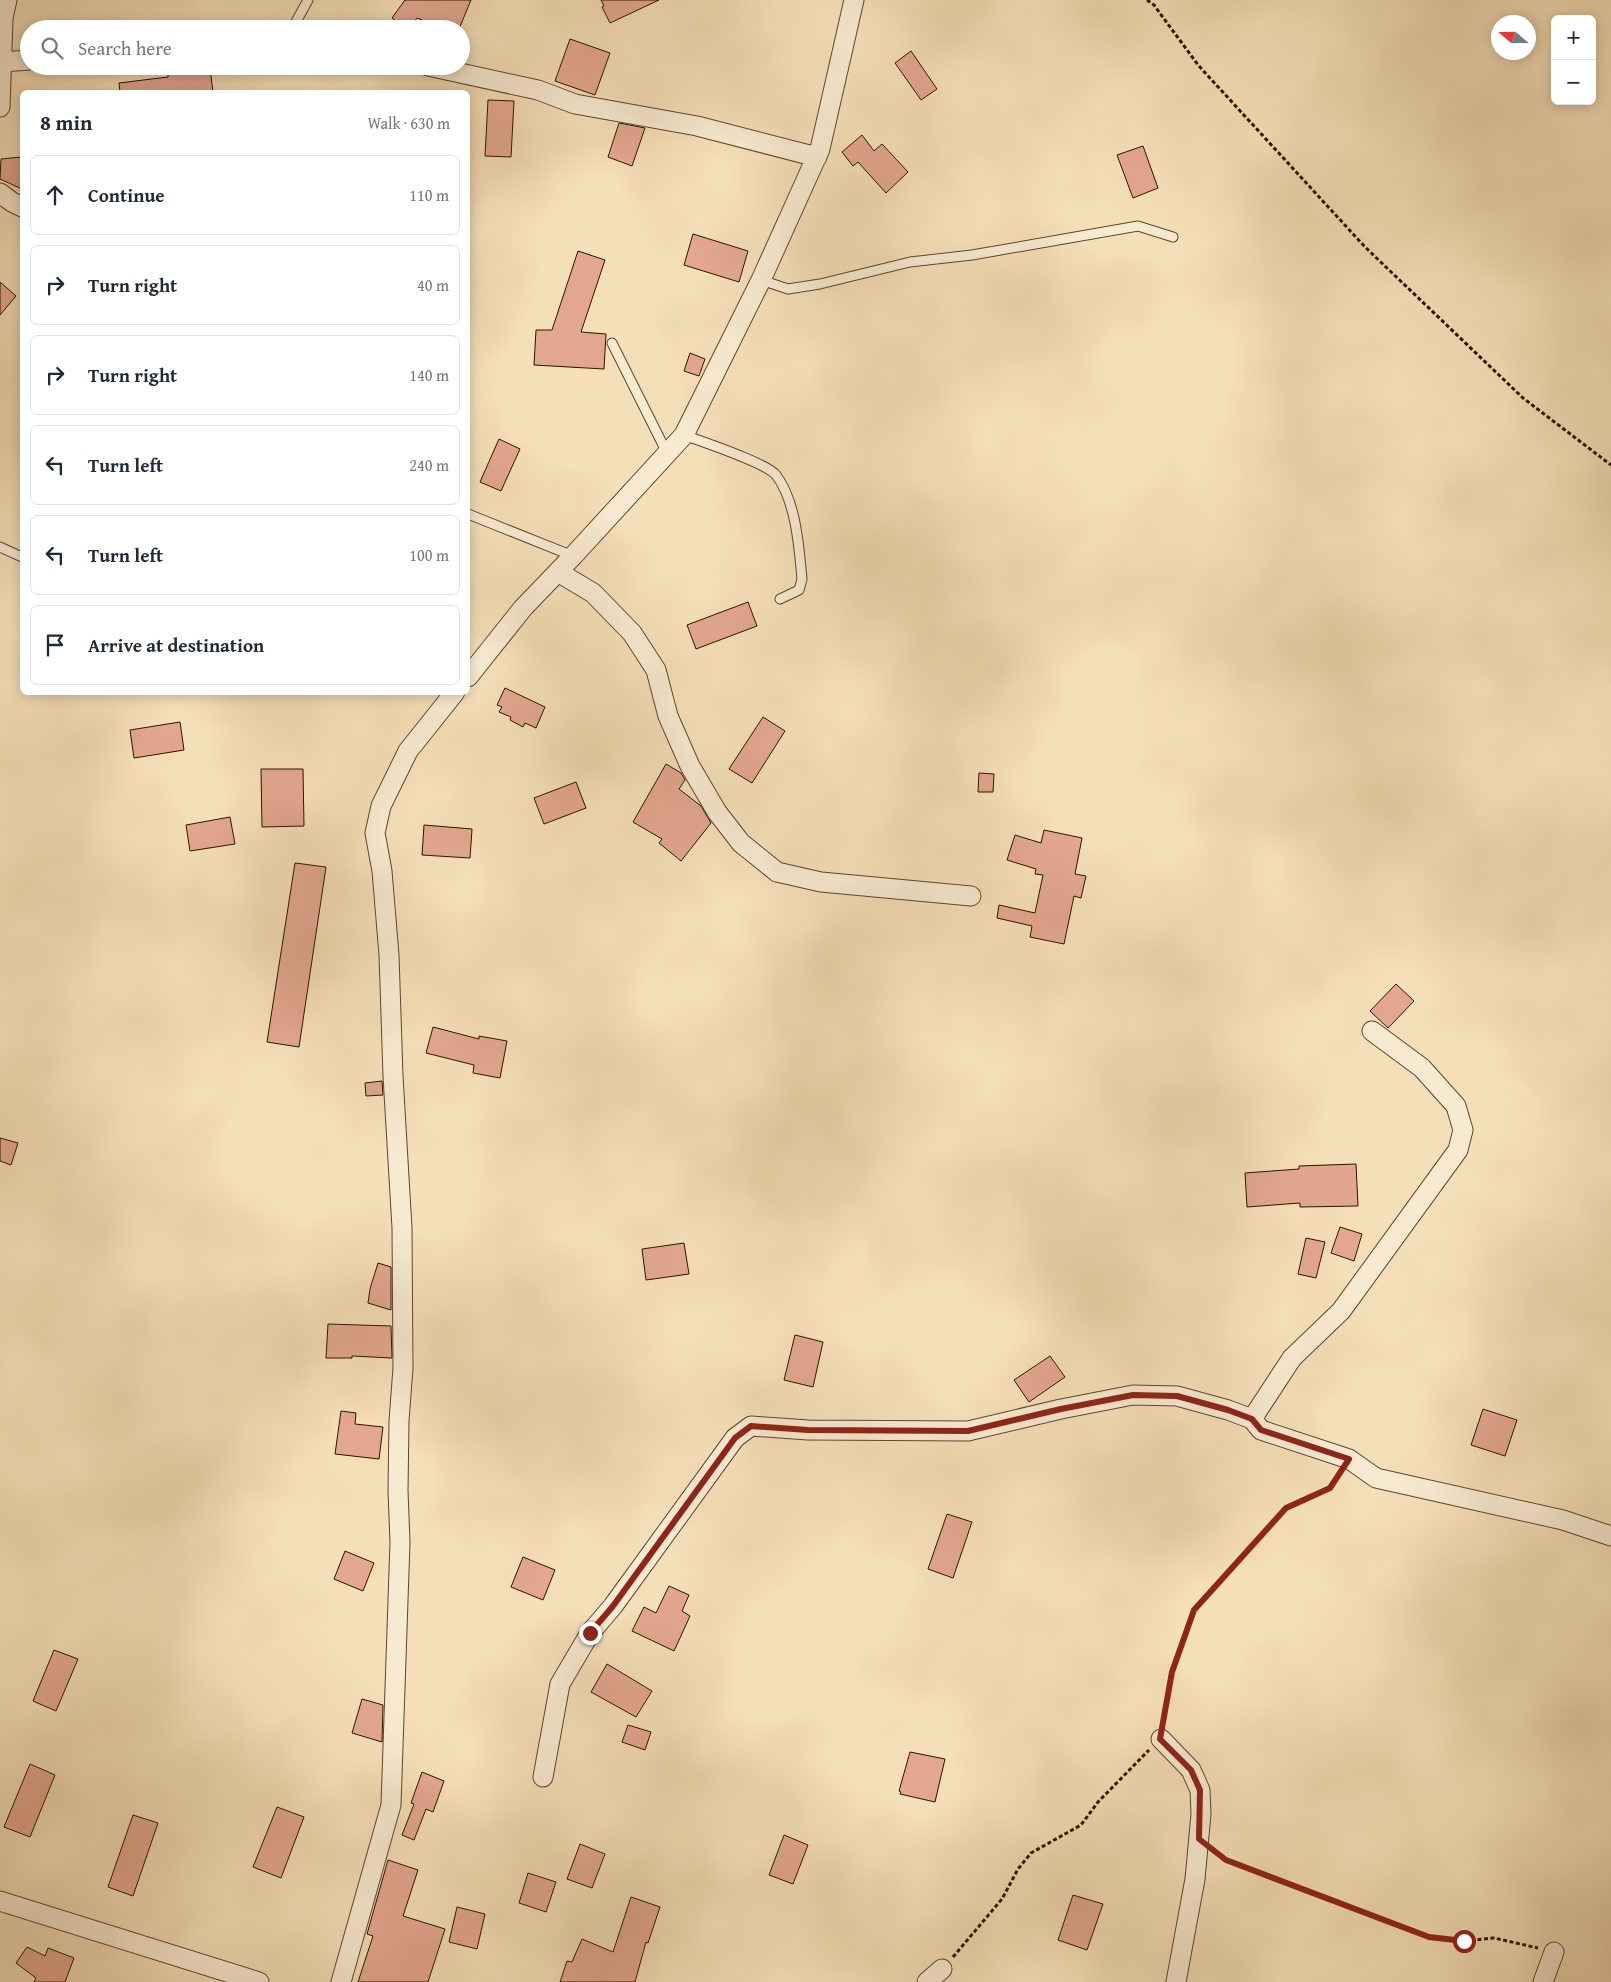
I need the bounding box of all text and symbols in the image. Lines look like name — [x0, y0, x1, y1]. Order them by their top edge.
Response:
north arrow — [1491, 15, 1536, 60]
map controls — [1551, 15, 1596, 105]
button: + — [1551, 15, 1596, 60]
search box — [20, 20, 470, 75]
icon: search — [38, 34, 66, 62]
text: Search here — [78, 34, 172, 62]
button: − — [1551, 60, 1596, 105]
text: 8 min — [40, 107, 92, 138]
text: Walk · 630 m — [367, 111, 450, 135]
icon: ahead — [41, 181, 69, 209]
text: Continue — [88, 181, 165, 209]
text: 110 m — [409, 183, 449, 207]
icon: right — [41, 271, 69, 299]
text: Turn right — [88, 271, 177, 299]
text: 40 m — [417, 273, 449, 297]
icon: right — [41, 361, 69, 389]
text: Turn right — [88, 361, 177, 389]
text: 140 m — [409, 363, 449, 387]
icon: left — [41, 451, 69, 479]
text: Turn left — [88, 451, 163, 479]
text: 240 m — [409, 453, 449, 477]
icon: left — [41, 541, 69, 569]
text: Turn left — [88, 541, 163, 569]
text: 100 m — [409, 543, 449, 567]
icon: arrive — [41, 631, 69, 659]
text: Arrive at destination — [88, 631, 264, 659]
route end — [579, 1622, 602, 1645]
route start — [1453, 1930, 1476, 1953]

